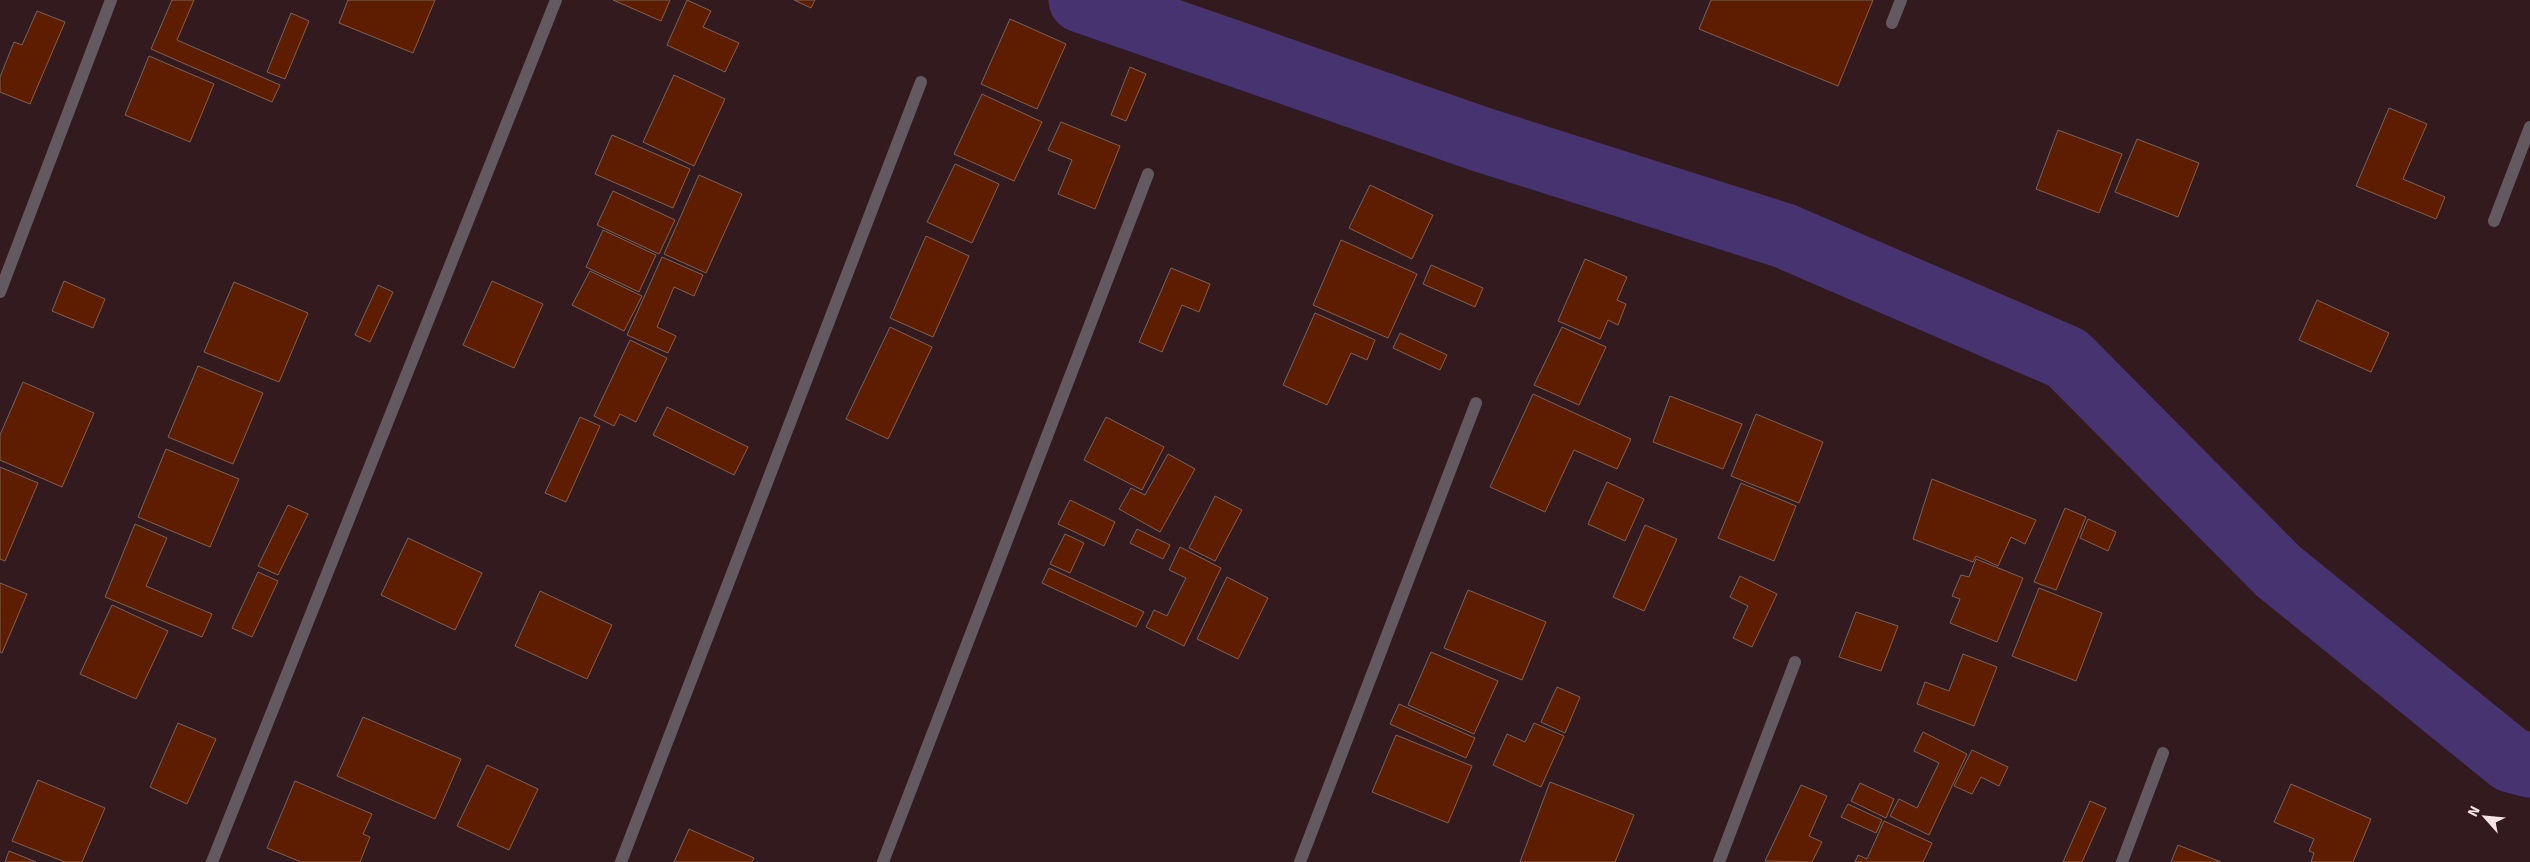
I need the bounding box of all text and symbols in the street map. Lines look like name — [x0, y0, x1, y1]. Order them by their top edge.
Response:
north arrow — [2460, 792, 2510, 842]
text: N — [2464, 803, 2484, 820]

